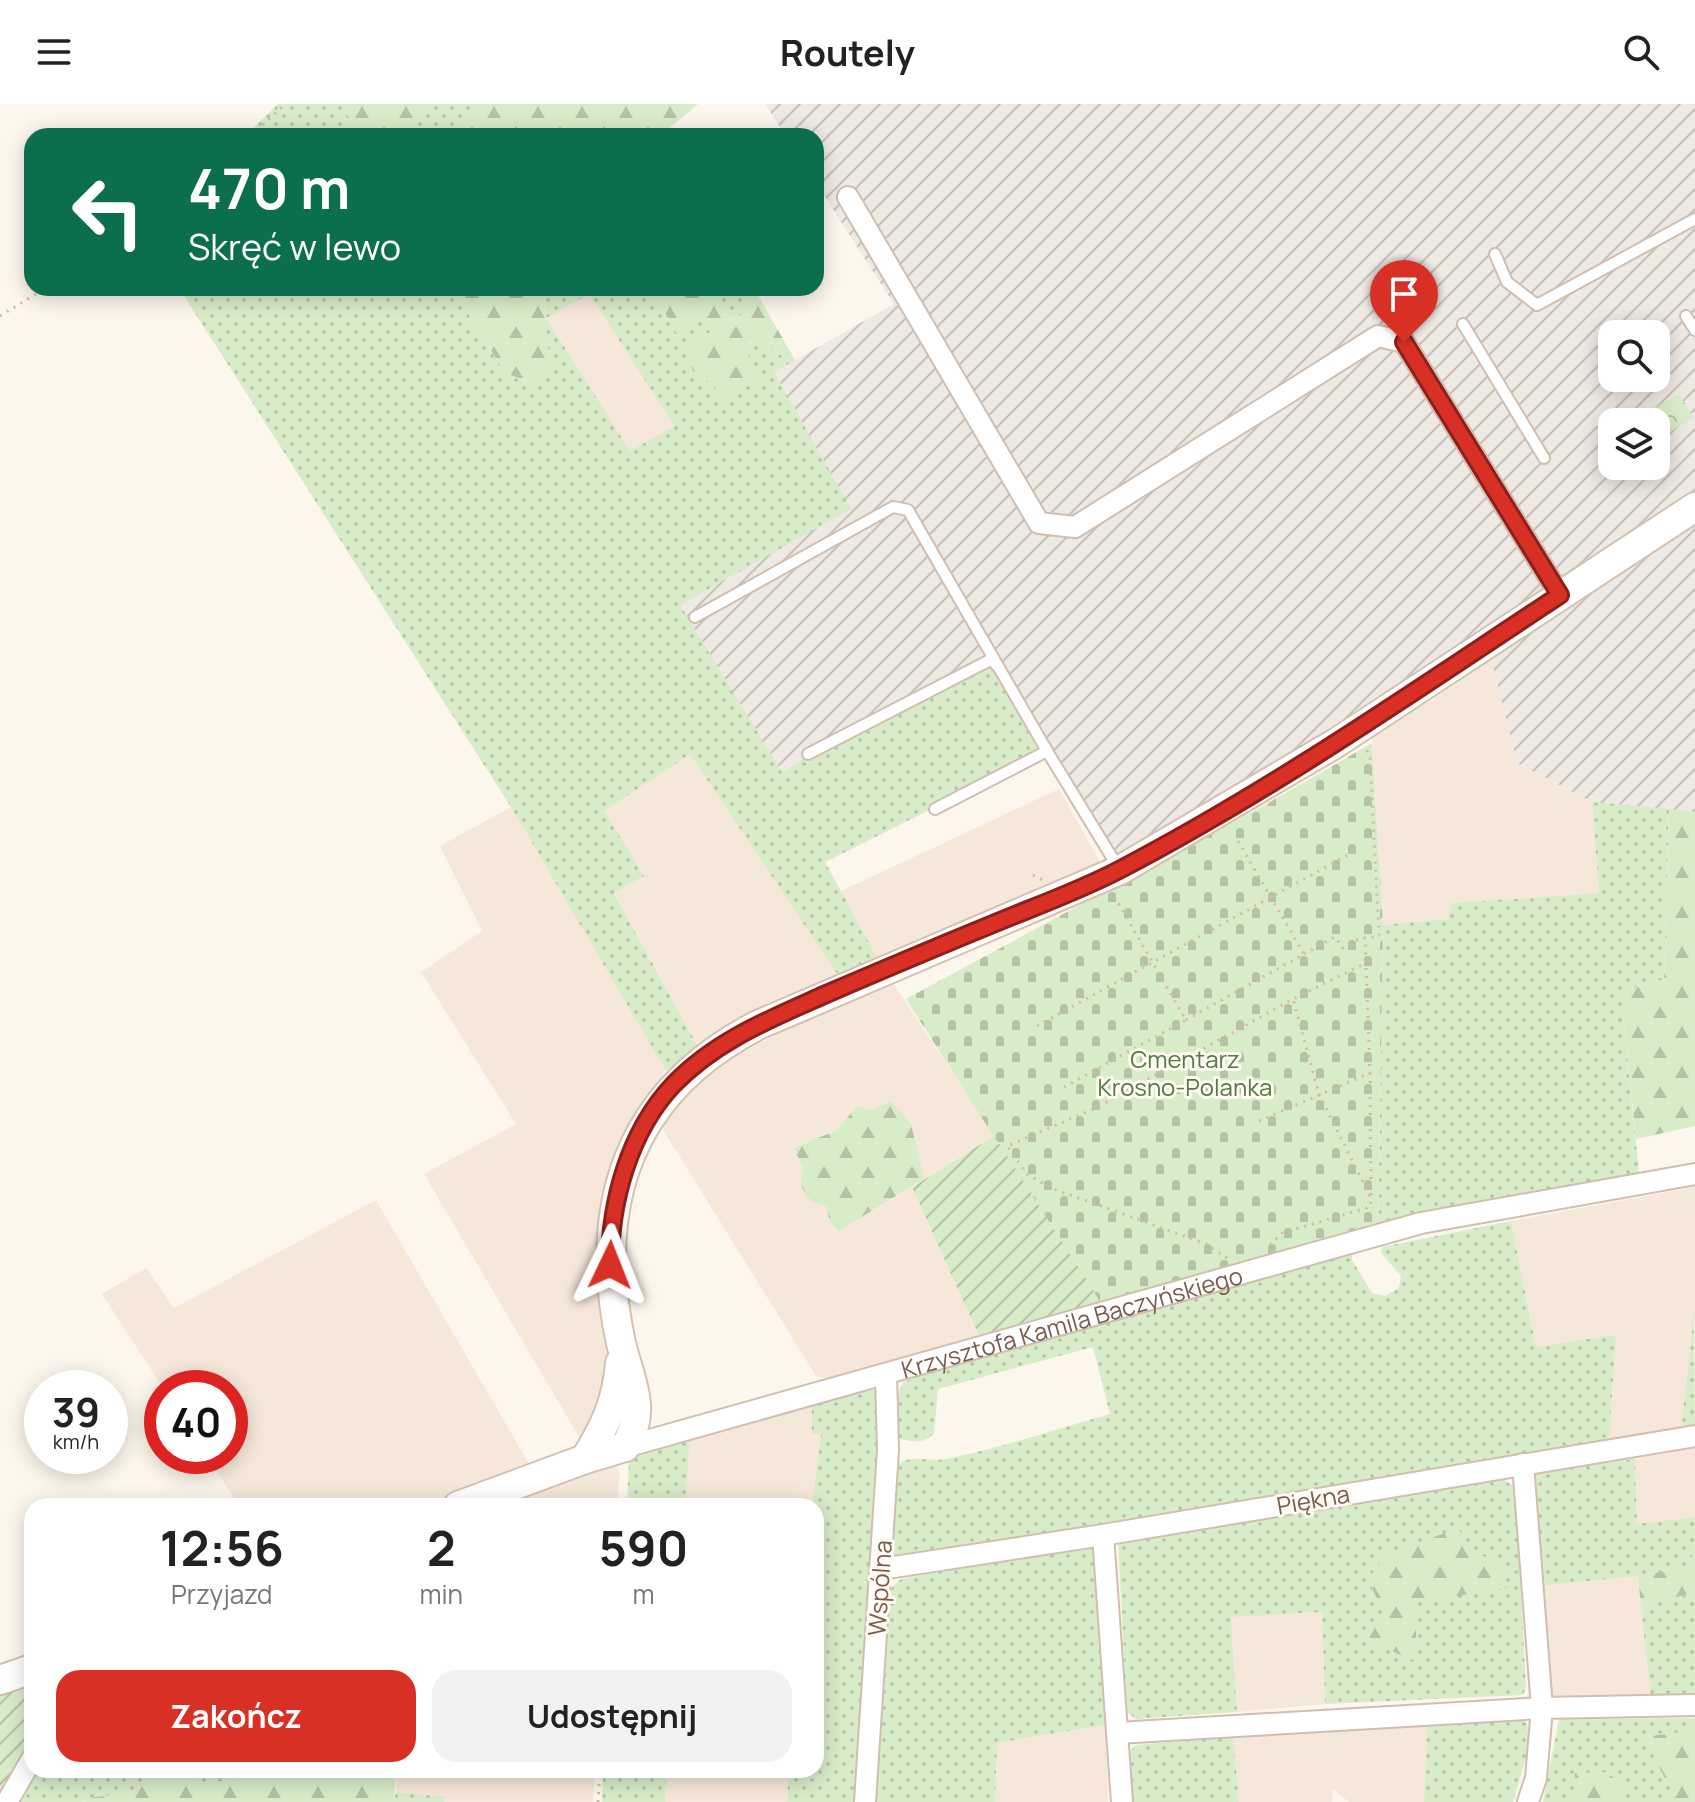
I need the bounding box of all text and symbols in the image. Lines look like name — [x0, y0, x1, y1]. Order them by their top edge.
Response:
text: Routely — [780, 28, 915, 77]
icon: menu — [32, 30, 76, 74]
icon: search — [1619, 30, 1663, 74]
text: 470 m — [188, 149, 350, 226]
icon: left — [56, 160, 160, 264]
text: Skręć w lewo — [188, 222, 401, 271]
pin — [1370, 260, 1438, 342]
icon: arrive — [1382, 272, 1426, 316]
map controls — [1598, 320, 1670, 480]
button: search — [1598, 320, 1670, 392]
button: layers — [1598, 408, 1670, 480]
park label: Cmentarz Krosno-Polanka — [1098, 1042, 1272, 1103]
position arrow — [568, 1223, 652, 1307]
street label: Krzysztofa Kamila Baczyńskiego — [897, 1258, 1246, 1385]
speed limit sign: 40 — [144, 1370, 248, 1474]
text: 39 — [52, 1384, 100, 1439]
text: km/h — [53, 1428, 99, 1455]
street label: Piękna — [1274, 1476, 1352, 1522]
text: 12:56 — [160, 1515, 284, 1580]
text: 2 — [427, 1515, 456, 1580]
text: 590 — [599, 1515, 688, 1580]
street label: Wspólna — [859, 1539, 899, 1637]
text: Przyjazd — [171, 1576, 272, 1612]
text: min — [419, 1576, 463, 1612]
text: m — [632, 1576, 655, 1612]
button: Zakończ — [56, 1670, 416, 1762]
button: Udostępnij — [432, 1670, 792, 1762]

